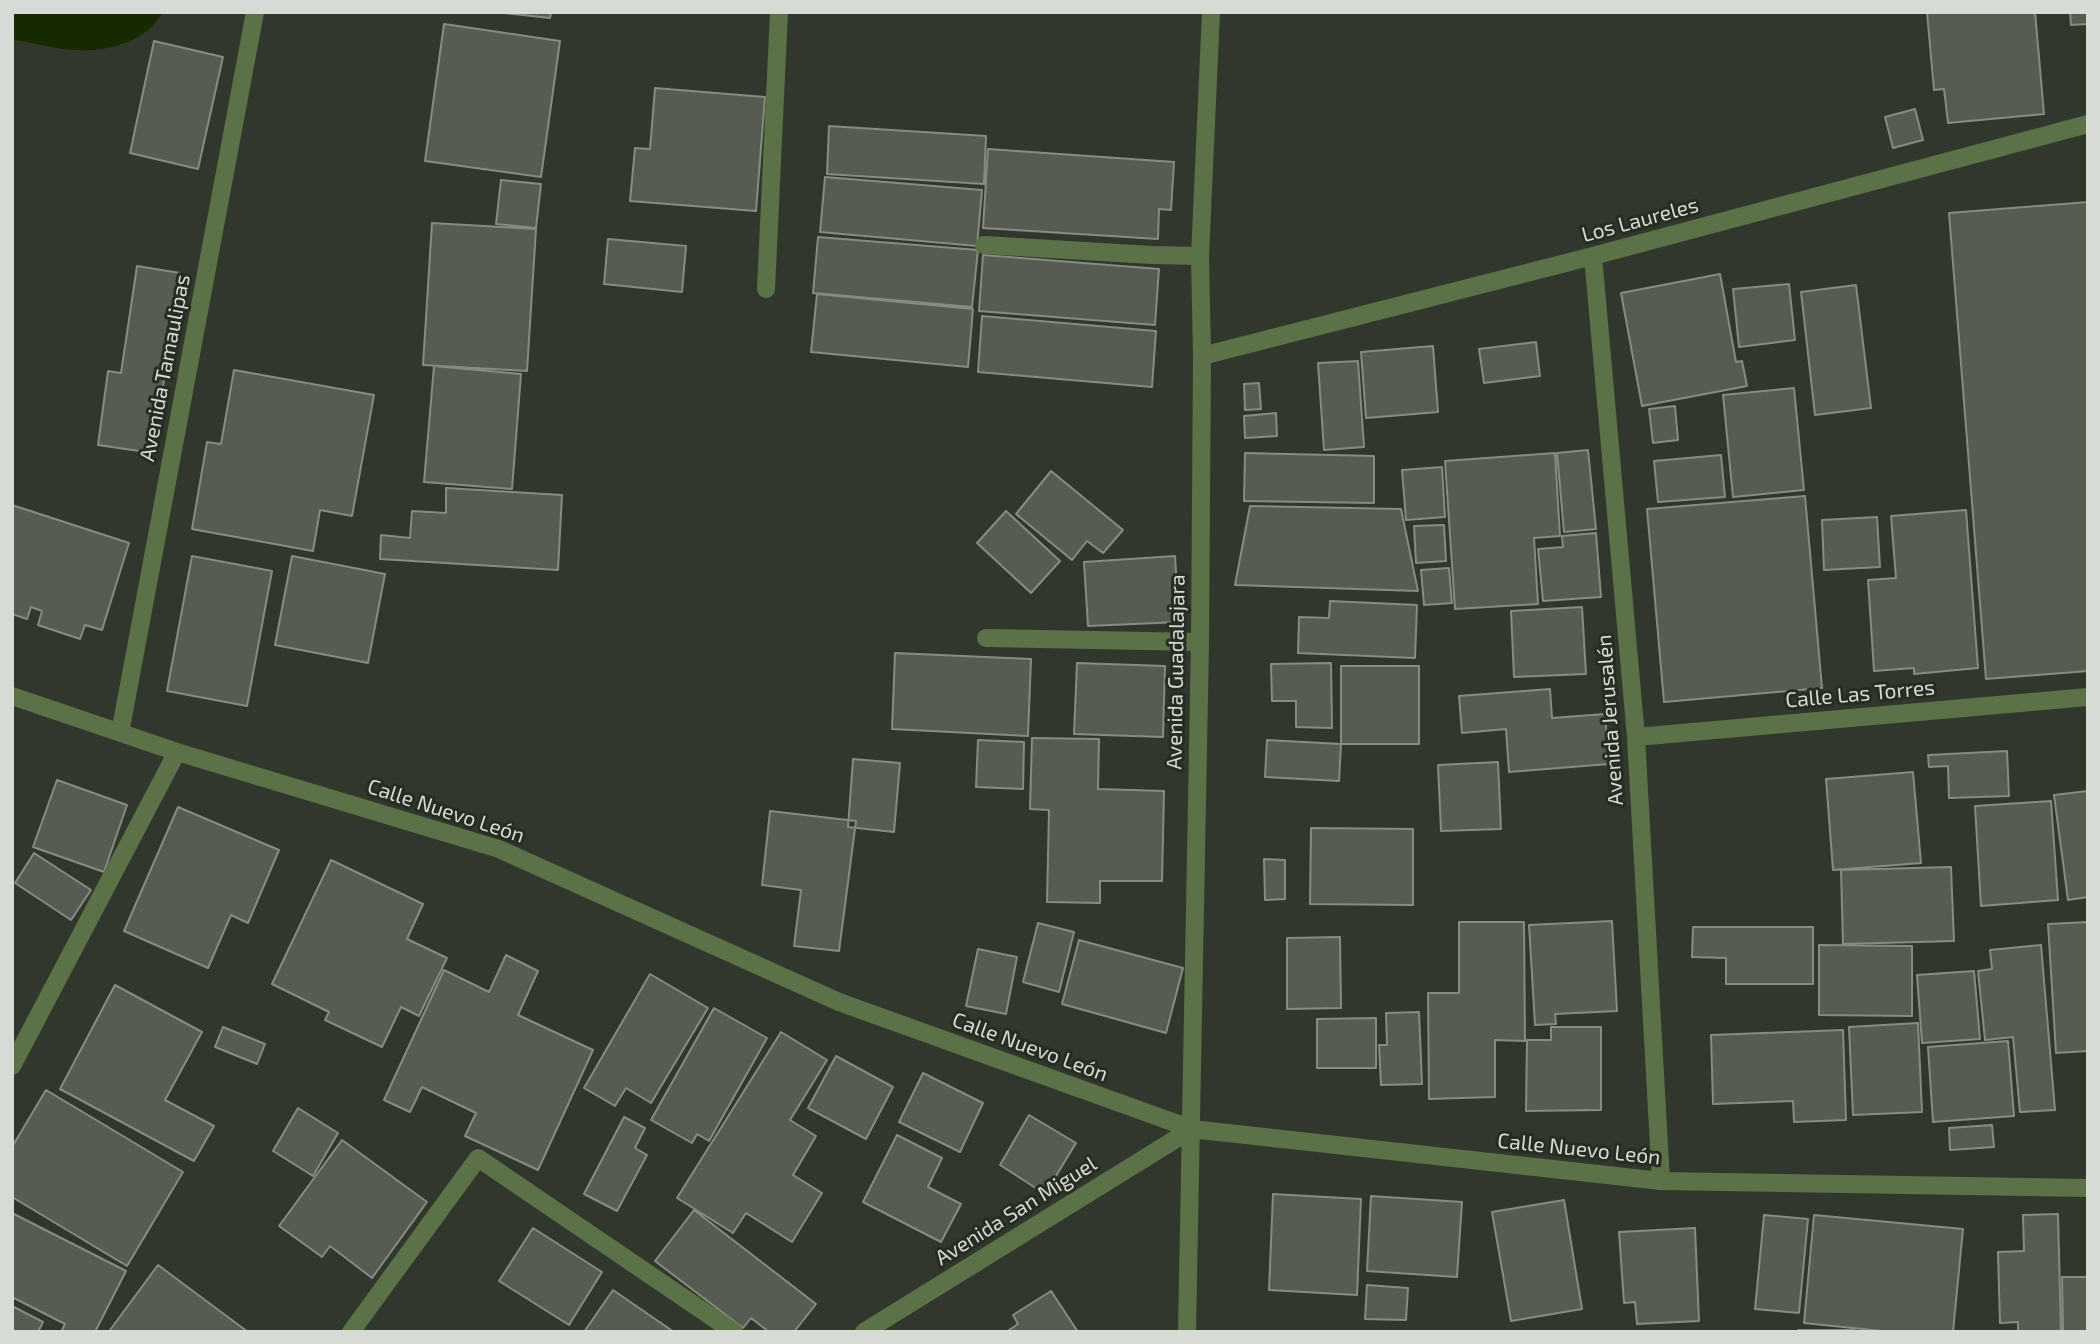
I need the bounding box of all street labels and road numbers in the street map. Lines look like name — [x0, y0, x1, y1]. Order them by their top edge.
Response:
street label: Los Laureles — [1579, 192, 1701, 248]
street label: Avenida Tamaulipas — [134, 272, 196, 464]
street label: Avenida Guadalajara — [1162, 574, 1190, 770]
street label: Avenida Jerusalén — [1591, 634, 1629, 806]
street label: Calle Las Torres — [1784, 675, 1936, 713]
street label: Calle Nuevo León — [364, 774, 528, 848]
street label: Calle Nuevo León — [949, 1007, 1111, 1087]
street label: Calle Nuevo León — [1496, 1128, 1662, 1170]
street label: Avenida San Miguel — [931, 1151, 1101, 1271]

